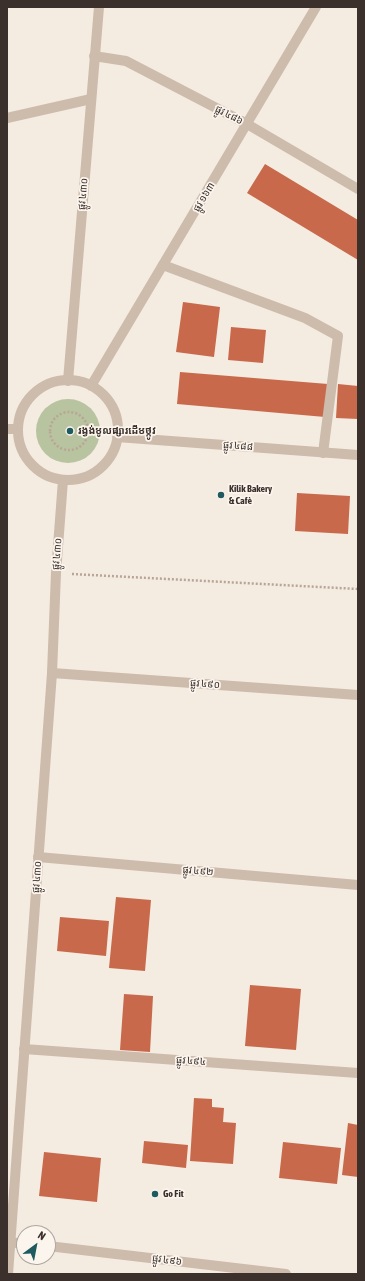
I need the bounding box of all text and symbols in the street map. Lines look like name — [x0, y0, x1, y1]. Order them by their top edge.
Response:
street label: ផ្លូវ ៤៨៦ — [213, 103, 245, 127]
street label: ផ្លូវ ៤៣០ — [76, 177, 90, 211]
street label: ផ្លូវ ១៦៣ — [191, 180, 217, 214]
place label: រង្វង់មូលផ្សារដើមថ្កូវ — [78, 425, 156, 437]
marker: រង្វង់មូលផ្សារដើមថ្កូវ — [65, 426, 75, 436]
street label: ផ្លូវ ៤៨៨ — [223, 439, 253, 453]
place label: Kilik Bakery & Cafè — [229, 483, 272, 506]
marker: Kilik Bakery & Cafè — [216, 490, 226, 500]
street label: ផ្លូវ ៤៣០ — [50, 537, 64, 571]
street label: ផ្លូវ ៤៩០ — [190, 677, 220, 691]
street label: ផ្លូវ ៤៣០ — [30, 860, 44, 894]
street label: ផ្លូវ ៤៩២ — [182, 864, 214, 878]
street label: ផ្លូវ ៤៩៤ — [176, 1054, 206, 1068]
place label: Go Fit — [163, 1188, 184, 1200]
marker: Go Fit — [150, 1189, 160, 1199]
north arrow — [16, 1225, 56, 1265]
text: N — [36, 1229, 48, 1242]
street label: ផ្លូវ ៤៩៦ — [151, 1252, 183, 1268]

